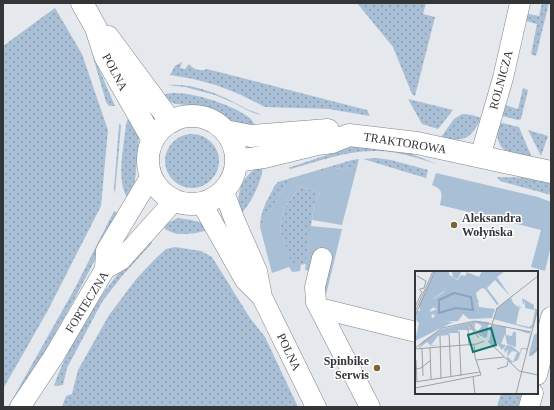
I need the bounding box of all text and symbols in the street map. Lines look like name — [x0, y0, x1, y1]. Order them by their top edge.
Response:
street label: ROLNICZA — [486, 49, 516, 111]
street label: POLNA — [99, 51, 131, 93]
street label: TRAKTOROWA — [363, 130, 448, 157]
place label: Aleksandra Wołyńska — [462, 211, 521, 239]
marker: Aleksandra Wołyńska — [449, 220, 459, 230]
street label: FORTECZNA — [63, 268, 112, 335]
inset map — [415, 271, 538, 394]
street label: POLNA — [274, 331, 304, 373]
place label: Spinbike Serwis — [324, 354, 370, 382]
marker: Spinbike Serwis — [372, 363, 382, 373]

